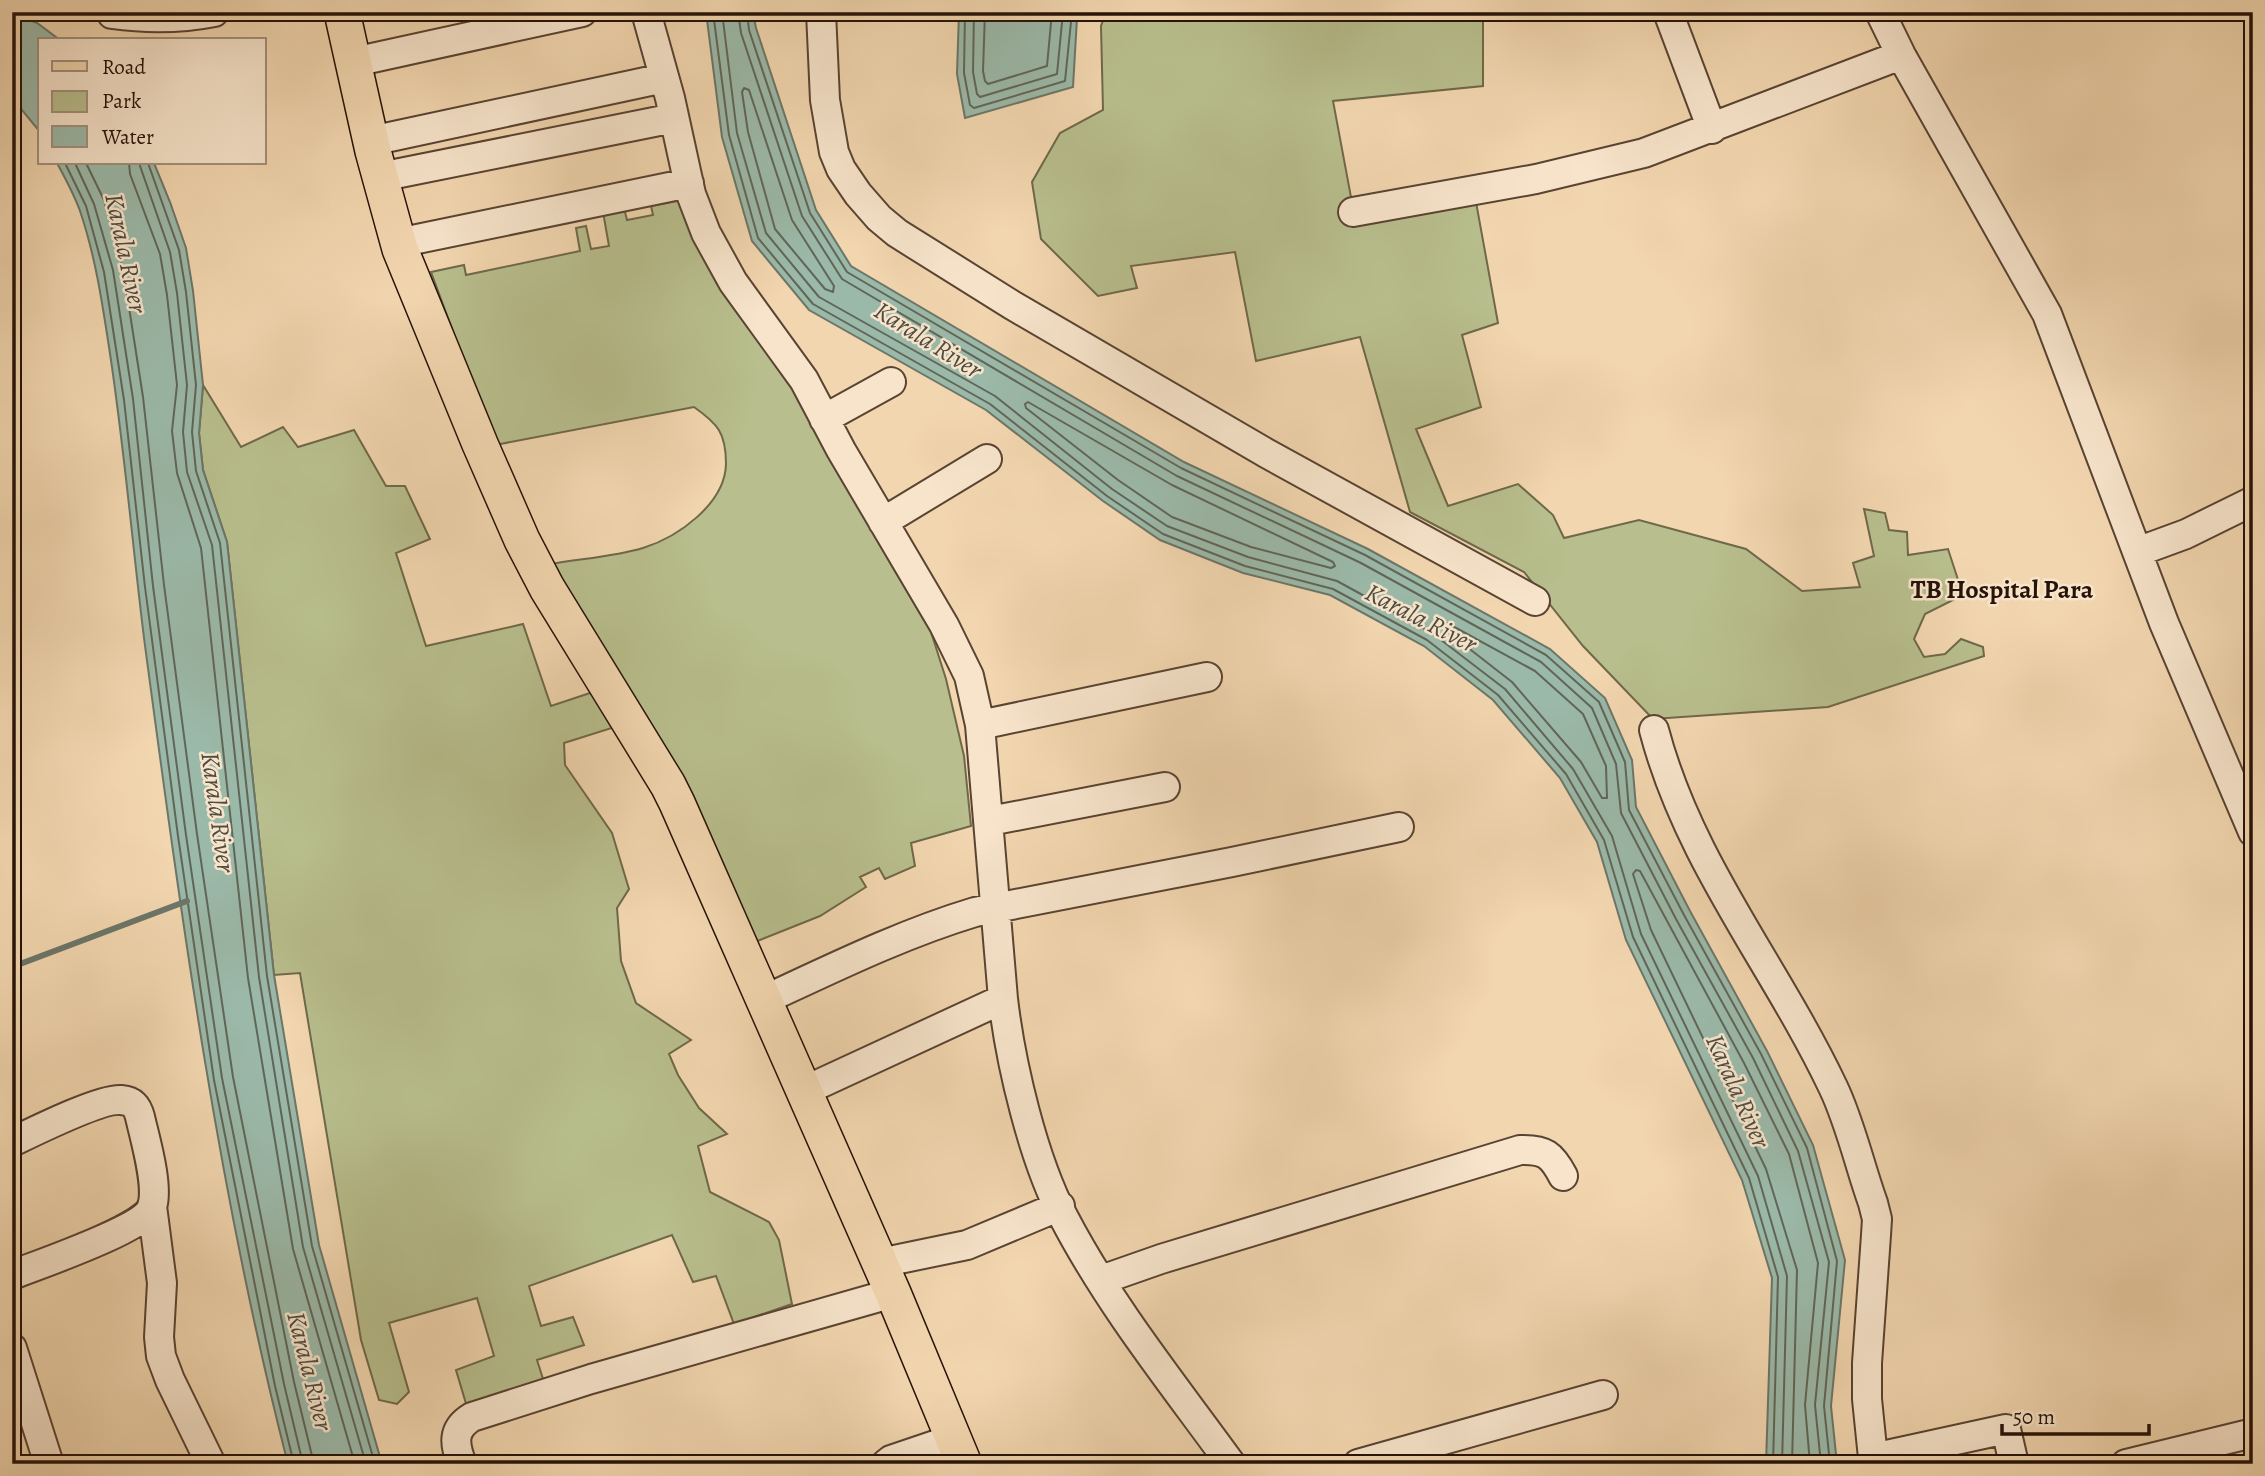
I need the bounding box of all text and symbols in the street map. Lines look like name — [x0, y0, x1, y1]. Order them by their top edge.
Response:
legend — [38, 38, 266, 164]
text: Road — [102, 53, 146, 81]
text: Park — [102, 87, 142, 115]
text: Water — [101, 123, 154, 151]
water label: Karala River — [96, 190, 156, 317]
water label: Karala River — [867, 293, 989, 387]
district label: TB Hospital Para — [1911, 572, 2094, 607]
water label: Karala River — [1359, 575, 1484, 662]
water label: Karala River — [192, 750, 244, 875]
water label: Karala River — [1697, 1029, 1779, 1154]
water label: Karala River — [278, 1308, 342, 1435]
scale bar — [2002, 1392, 2150, 1436]
text: 50 m — [2013, 1403, 2055, 1431]

